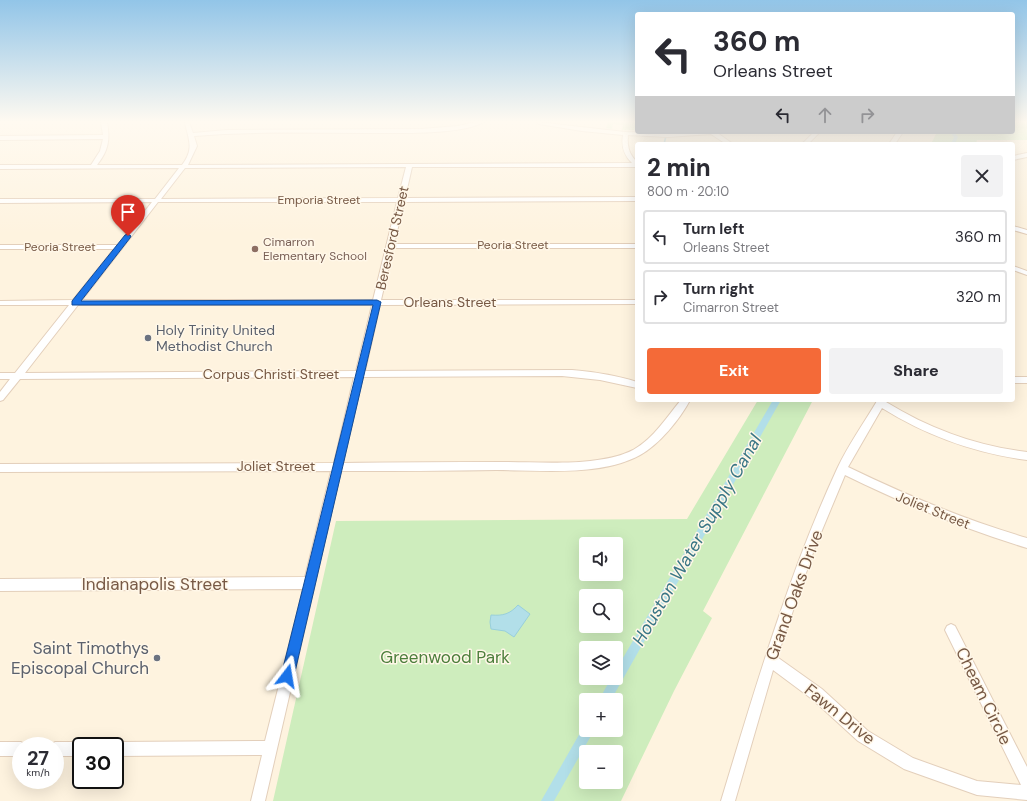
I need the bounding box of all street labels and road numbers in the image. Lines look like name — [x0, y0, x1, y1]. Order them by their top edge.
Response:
street label: Beresford Street — [371, 184, 413, 292]
street label: Emporia Street — [277, 192, 361, 208]
street label: Peoria Street — [477, 237, 549, 253]
street label: Peoria Street — [24, 239, 96, 255]
street label: Orleans Street — [403, 293, 497, 311]
street label: Corpus Christi Street — [203, 365, 339, 383]
street label: Joliet Street — [237, 457, 315, 475]
street label: Joliet Street — [893, 487, 973, 533]
street label: Grand Oaks Drive — [760, 527, 828, 663]
street label: Indianapolis Street — [82, 573, 228, 595]
street label: Cheam Circle — [951, 644, 1017, 748]
street label: Fawn Drive — [800, 679, 880, 749]

